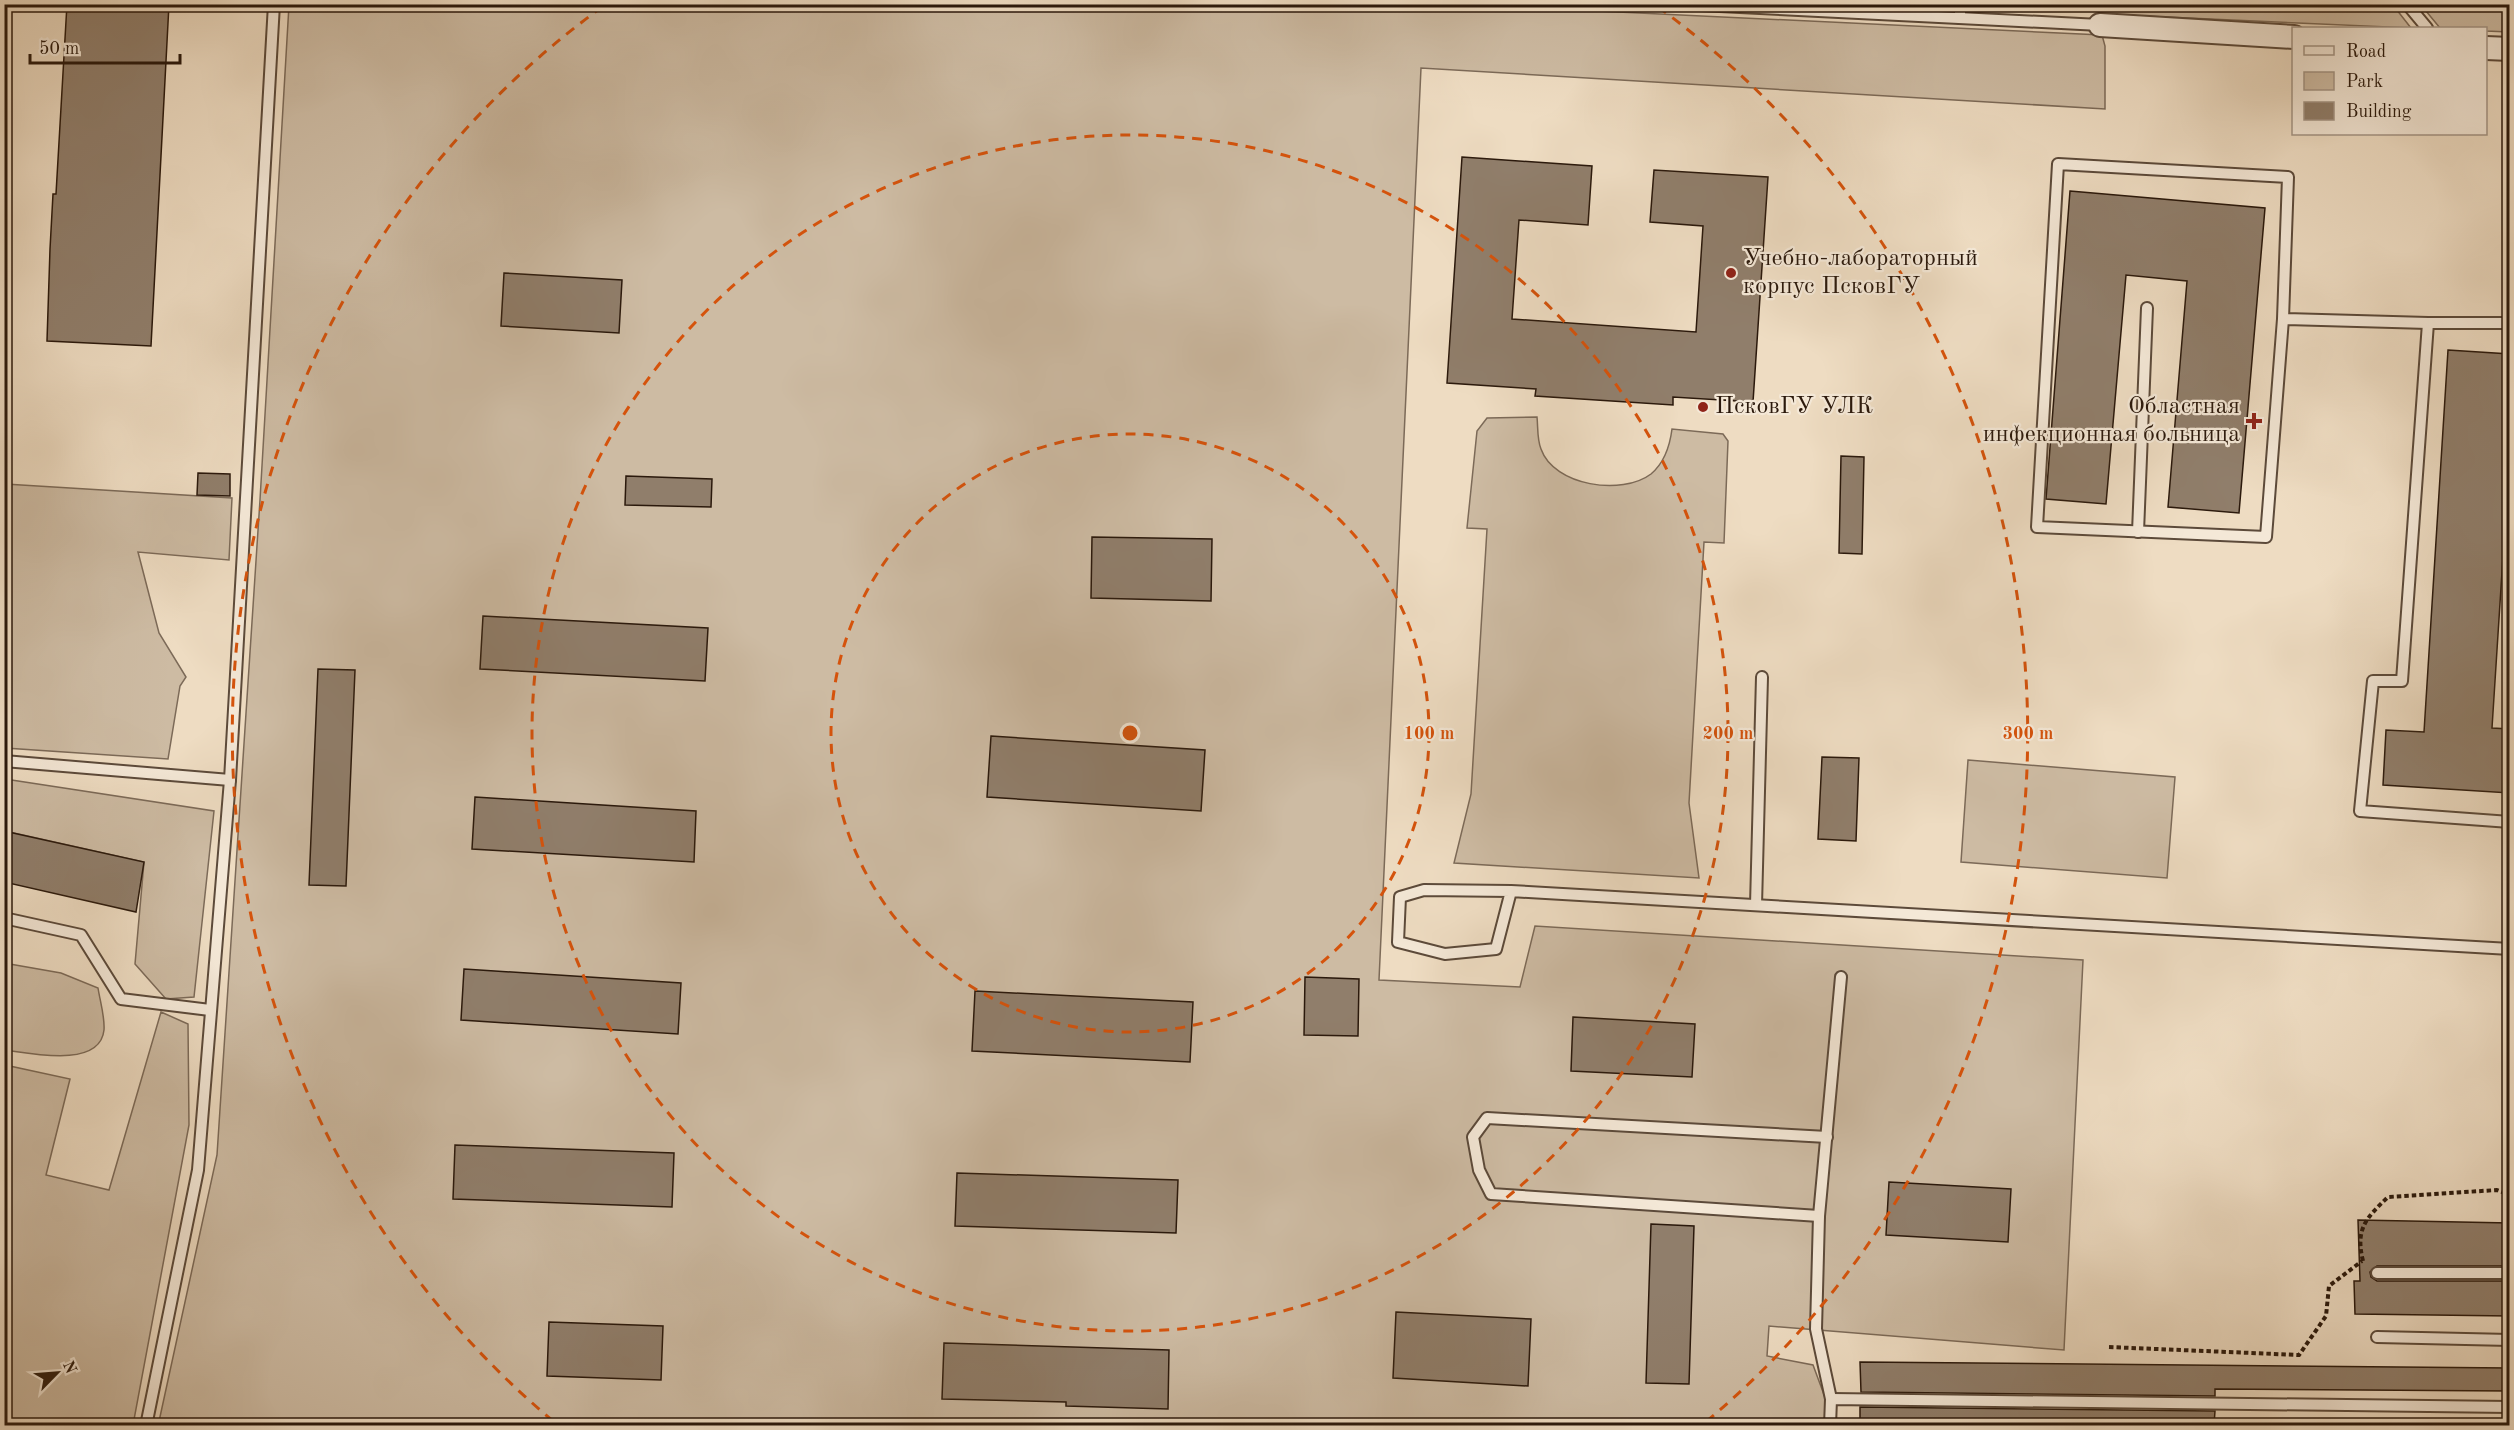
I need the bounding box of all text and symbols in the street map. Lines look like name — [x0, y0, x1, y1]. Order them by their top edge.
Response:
scale bar — [30, 27, 180, 65]
legend — [2292, 27, 2487, 135]
text: 50 m — [39, 40, 79, 58]
text: Road — [2346, 43, 2386, 61]
text: Park — [2346, 73, 2383, 91]
text: Building — [2346, 103, 2412, 121]
place label: Учебно-лабораторный корпус ПсковГУ — [1743, 247, 1978, 299]
marker: Учебно-лабораторный корпус ПсковГУ — [1724, 266, 1738, 280]
place label: ПсковГУ УЛК — [1715, 395, 1873, 419]
place label: Областная инфекционная больница — [1983, 395, 2240, 447]
marker: ПсковГУ УЛК — [1696, 400, 1710, 414]
marker: Областная инфекционная больница — [2245, 412, 2263, 430]
centre of rings — [1120, 723, 1140, 743]
text: 100 m — [1404, 725, 1454, 743]
text: 200 m — [1703, 725, 1753, 743]
text: 300 m — [2003, 725, 2053, 743]
north arrow — [27, 1343, 87, 1403]
text: N — [59, 1359, 79, 1377]

